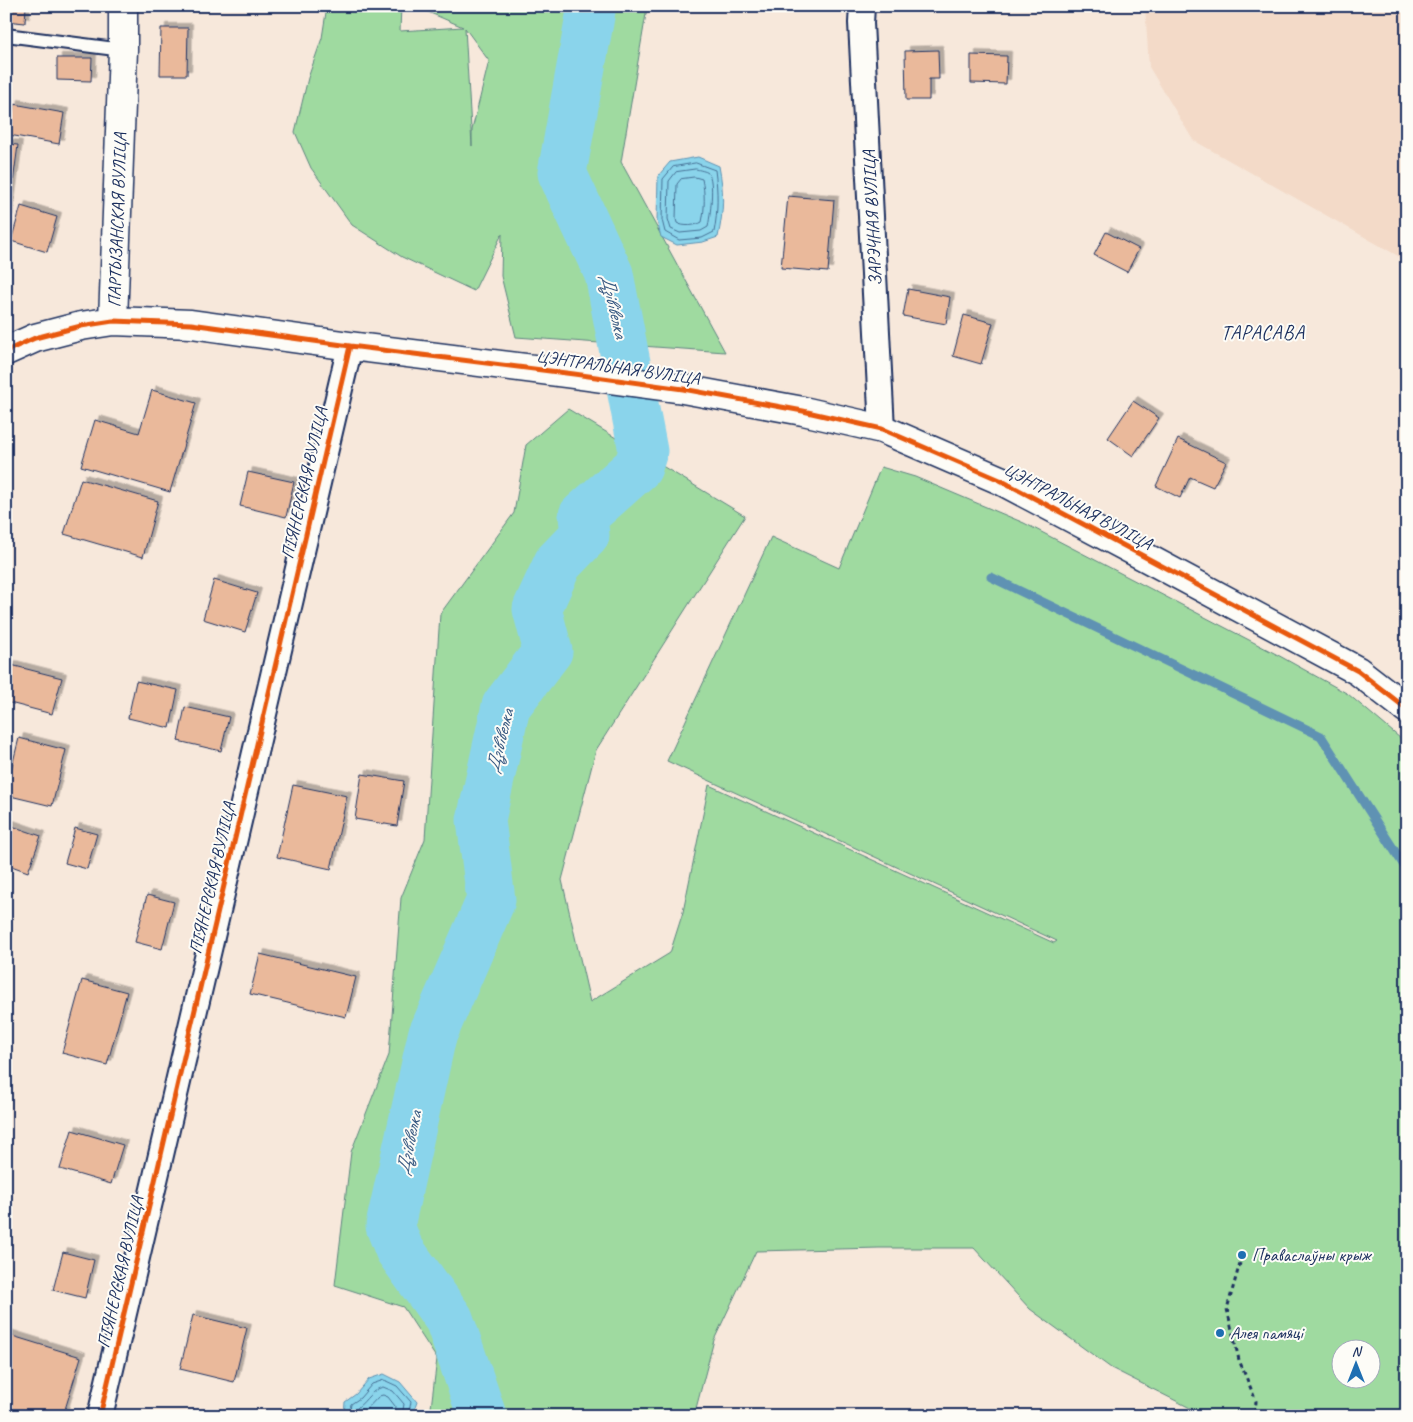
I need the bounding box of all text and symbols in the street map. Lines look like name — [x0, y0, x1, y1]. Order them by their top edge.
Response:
street label: ПАРТЫЗАНСКАЯ ВУЛІЦА — [103, 131, 131, 308]
street label: ЗАРЭЧНАЯ ВУЛІЦА — [857, 149, 887, 286]
water label: Дзівівелка — [595, 271, 633, 342]
district label: ТАРАСАВА — [1221, 320, 1305, 345]
street label: ЦЭНТРАЛЬНАЯ ВУЛІЦА — [535, 345, 702, 389]
street label: ПІЯНЕРСКАЯ ВУЛІЦА — [276, 404, 332, 561]
street label: ЦЭНТРАЛЬНАЯ ВУЛІЦА — [1000, 458, 1157, 555]
water label: Дзівівелка — [480, 705, 520, 776]
street label: ПІЯНЕРСКАЯ ВУЛІЦА — [184, 799, 240, 956]
water label: Дзівівелка — [390, 1107, 428, 1178]
street label: ПІЯНЕРСКАЯ ВУЛІЦА — [92, 1193, 148, 1350]
place label: Праваслаўны крыж — [1252, 1244, 1373, 1266]
marker: Праваслаўны крыж — [1236, 1249, 1248, 1261]
place label: Алея памяці — [1230, 1322, 1305, 1344]
marker: Алея памяці — [1214, 1327, 1226, 1339]
north arrow — [1330, 1340, 1380, 1390]
text: N — [1352, 1343, 1363, 1360]

